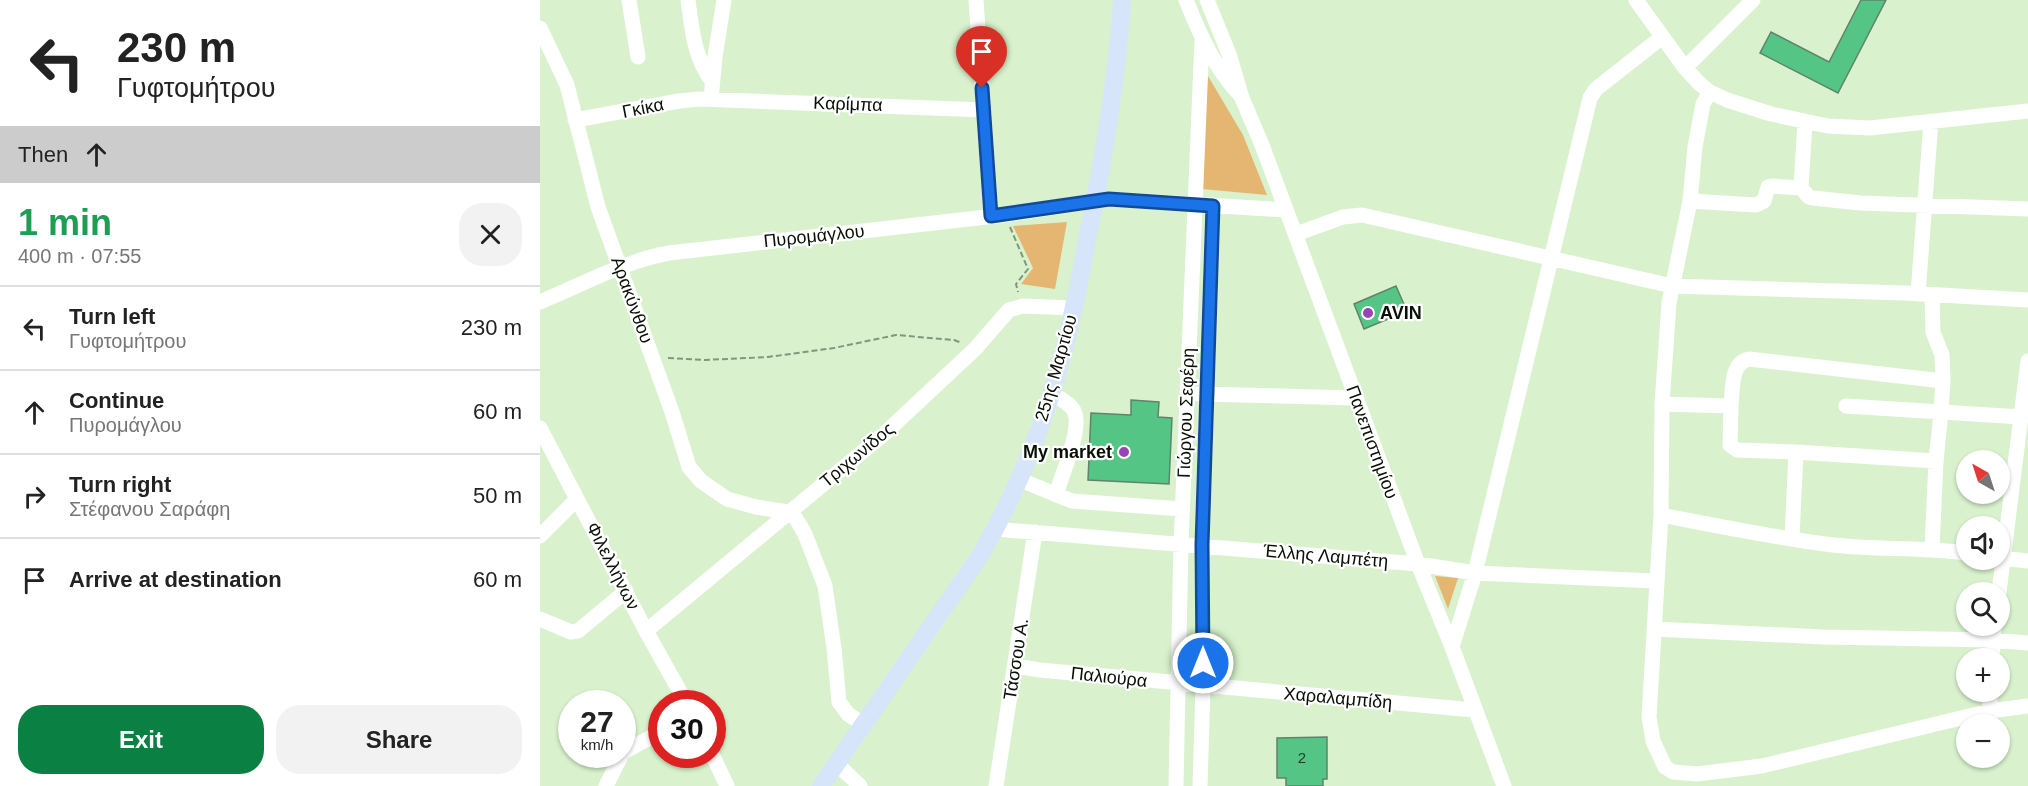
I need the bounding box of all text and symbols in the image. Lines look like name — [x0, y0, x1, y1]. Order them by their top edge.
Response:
icon: left — [18, 24, 96, 102]
text: 230 m — [117, 24, 236, 71]
pin — [956, 26, 1007, 88]
icon: arrive — [965, 35, 998, 68]
text: Γυφτομήτρου — [117, 73, 275, 103]
street label: Καρίμπα — [813, 93, 883, 115]
street label: Γκίκα — [620, 94, 666, 122]
icon: ahead — [80, 138, 113, 171]
text: Then — [18, 142, 68, 167]
text: 1 min — [18, 202, 112, 243]
button: close — [459, 203, 522, 266]
street label: Πυρομάγλου — [763, 221, 865, 251]
text: 400 m · 07:55 — [18, 245, 141, 267]
street label: Αρακύνθου — [607, 254, 657, 346]
place label: AVIN — [1380, 303, 1422, 323]
text: Turn left — [69, 304, 155, 329]
marker: AVIN — [1361, 306, 1375, 320]
icon: left — [18, 312, 51, 345]
street label: 25ης Μαρτίου — [1031, 312, 1081, 424]
text: 230 m — [461, 315, 522, 340]
text: Γυφτομήτρου — [69, 330, 186, 352]
street label: Γιώργου Σεφέρη — [1174, 347, 1198, 479]
street label: Πανεπιστημίου — [1342, 383, 1402, 501]
text: Continue — [69, 388, 164, 413]
icon: ahead — [18, 396, 51, 429]
text: 60 m — [473, 399, 522, 424]
text: Πυρομάγλου — [69, 414, 182, 436]
street label: Τριχωνίδος — [816, 418, 898, 492]
place label: My market — [1023, 442, 1112, 462]
marker: My market — [1117, 445, 1131, 459]
north arrow — [1956, 450, 2010, 504]
map controls — [1956, 450, 2010, 768]
text: Turn right — [69, 472, 171, 497]
icon: right — [18, 480, 51, 513]
text: 50 m — [473, 483, 522, 508]
text: Στέφανου Σαράφη — [69, 498, 230, 520]
button: sound — [1956, 516, 2010, 570]
street label: Φιλελλήνων — [582, 519, 644, 613]
street label: Έλλης Λαμπέτη — [1262, 540, 1389, 571]
icon: arrive — [18, 564, 51, 597]
text: Arrive at destination — [69, 567, 282, 592]
text: 60 m — [473, 567, 522, 592]
button: search — [1956, 582, 2010, 636]
street label: Τάσσου Α. — [1000, 617, 1032, 701]
position arrow — [1171, 631, 1235, 695]
button: + — [1956, 648, 2010, 702]
street label: Παλιούρα — [1070, 663, 1148, 691]
street label: Χαραλαμπίδη — [1283, 683, 1393, 713]
speed limit sign: 30 — [648, 690, 726, 768]
button: Exit — [18, 705, 264, 774]
button: Share — [276, 705, 522, 774]
text: 27 — [580, 705, 614, 738]
button: − — [1956, 714, 2010, 768]
text: km/h — [581, 736, 613, 753]
house number: 2 — [1298, 749, 1306, 766]

